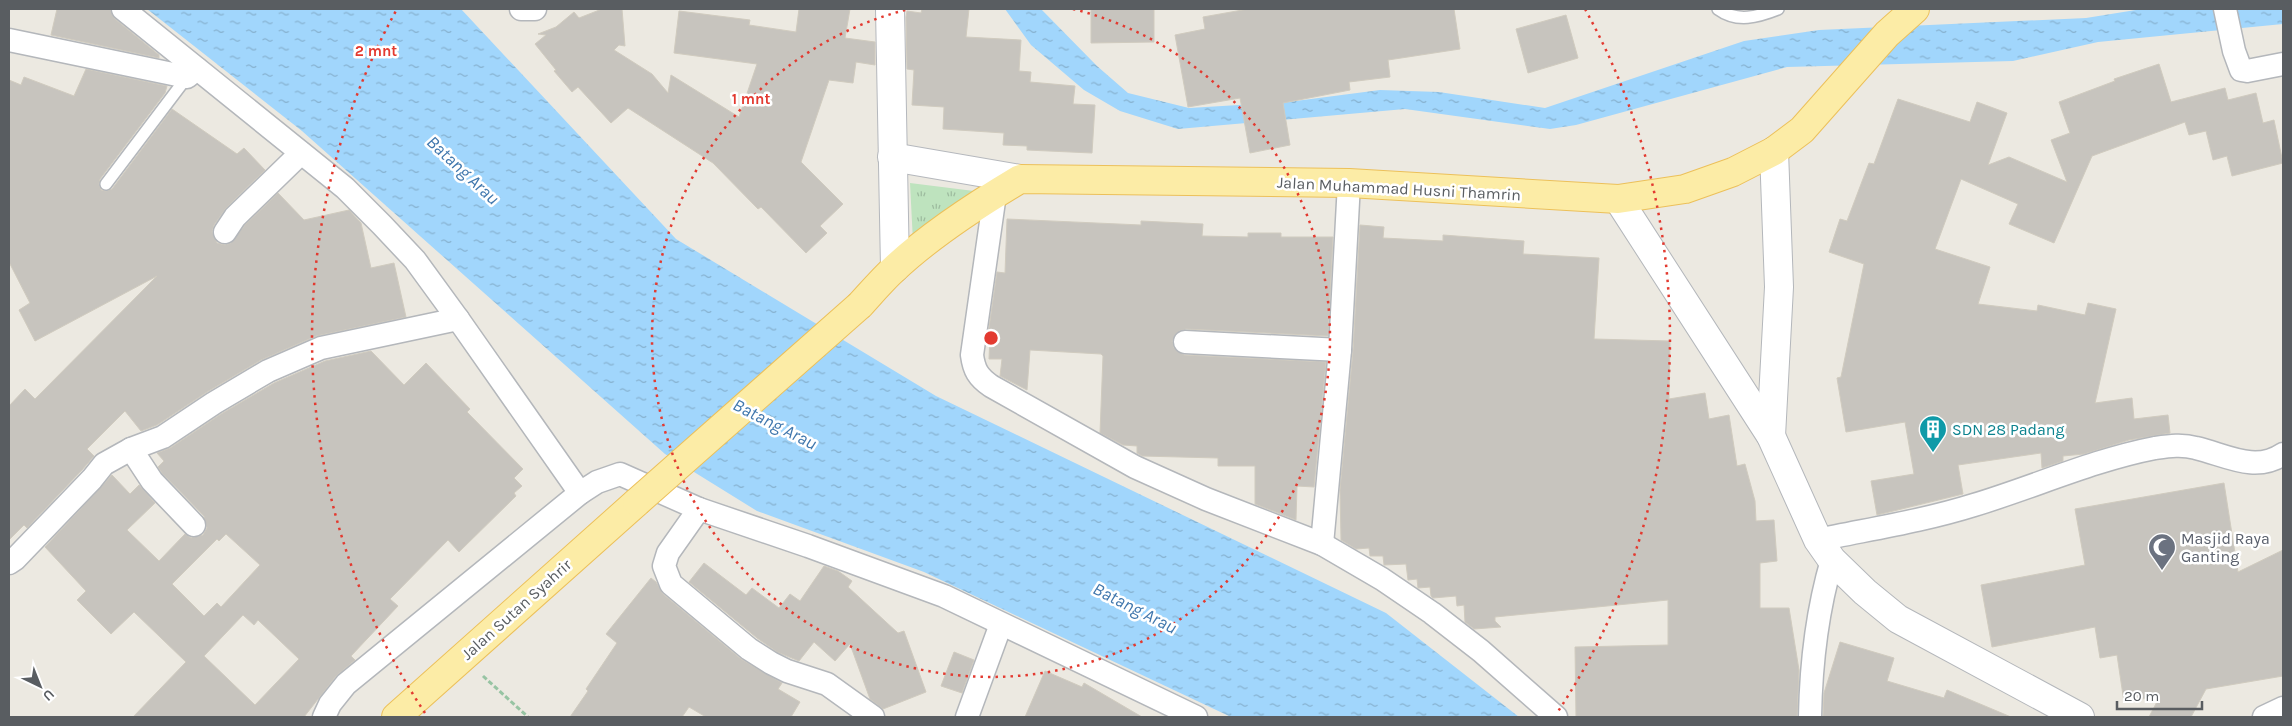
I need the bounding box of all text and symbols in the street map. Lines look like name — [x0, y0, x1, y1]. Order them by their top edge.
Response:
text: 2 mnt — [355, 42, 397, 60]
text: 1 mnt — [732, 90, 770, 108]
water label: Batang Arau — [422, 131, 504, 209]
street label: Jalan Muhammad Husni Thamrin — [1276, 173, 1522, 204]
centre of rings — [982, 329, 1000, 347]
water label: Batang Arau — [729, 393, 821, 455]
building icon: SDN 28 Padang — [1918, 414, 1948, 453]
place label: SDN 28 Padang — [1952, 420, 2065, 439]
place label: Masjid Raya Ganting — [2181, 529, 2270, 566]
mosque icon: Masjid Raya Ganting — [2147, 532, 2177, 571]
street label: Jalan Sutan Syahrir — [457, 555, 575, 664]
water label: Batang Arau — [1089, 577, 1181, 639]
north arrow — [15, 661, 65, 711]
scale bar — [2117, 678, 2202, 710]
text: U — [39, 686, 58, 705]
text: 20 m — [2124, 687, 2159, 705]

